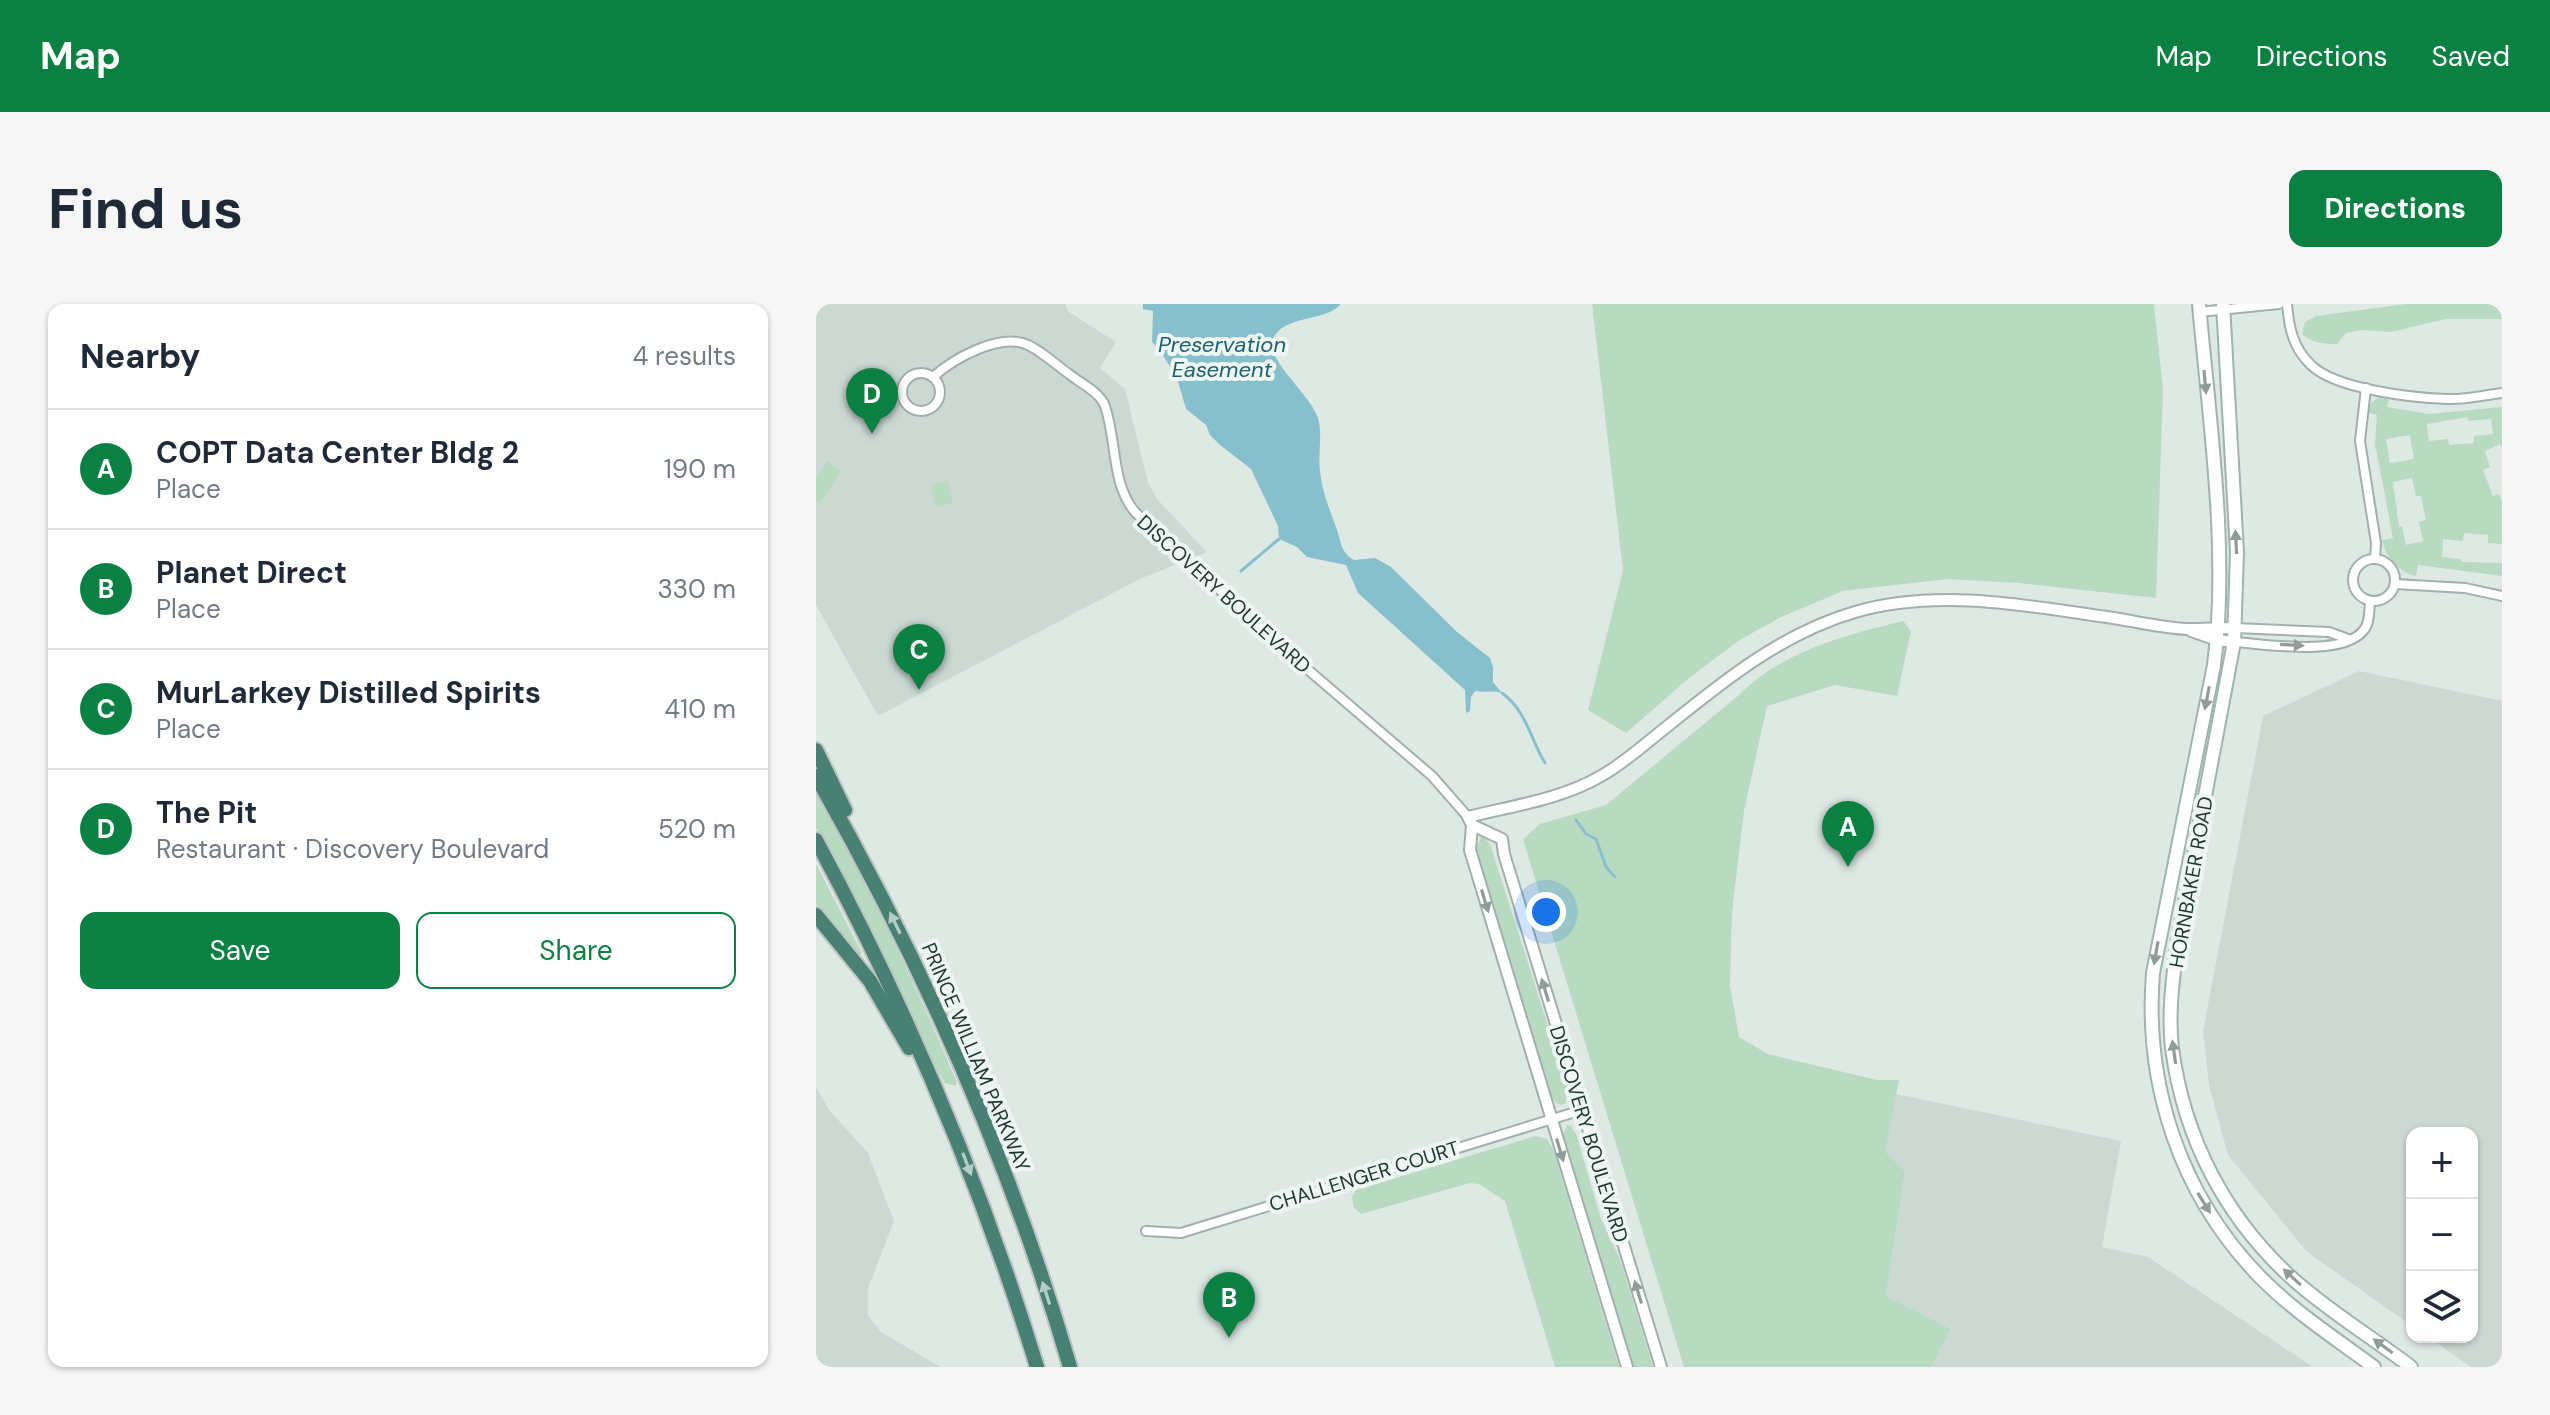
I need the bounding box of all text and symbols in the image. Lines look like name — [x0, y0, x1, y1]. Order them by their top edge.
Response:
text: Map — [40, 31, 121, 81]
text: Map — [2155, 38, 2212, 75]
text: Directions — [2256, 38, 2388, 75]
text: Saved — [2432, 38, 2510, 75]
button: Directions — [2289, 170, 2502, 247]
text: Find us — [48, 172, 243, 245]
water label: Preservation Easement — [1158, 330, 1286, 384]
text: Nearby — [80, 334, 200, 379]
text: 4 results — [632, 339, 736, 373]
pin: D — [846, 368, 898, 434]
one-way arrow — [2199, 370, 2212, 395]
text: COPT Data Center Bldg 2 — [156, 433, 519, 472]
text: A — [97, 452, 115, 486]
text: 190 m — [664, 452, 736, 486]
text: Place — [156, 472, 221, 506]
street label: DISCOVERY BOULEVARD — [1132, 509, 1316, 679]
one-way arrow — [2229, 529, 2242, 554]
text: Planet Direct — [156, 553, 347, 592]
text: B — [98, 572, 114, 606]
text: 330 m — [657, 572, 736, 606]
text: Place — [156, 592, 221, 626]
pin: C — [893, 624, 945, 690]
one-way arrow — [2280, 639, 2305, 652]
text: MurLarkey Distilled Spirits — [156, 673, 541, 712]
one-way arrow — [2200, 686, 2213, 711]
text: C — [96, 692, 116, 726]
text: 410 m — [664, 692, 736, 726]
text: Place — [156, 712, 221, 746]
text: The Pit — [156, 793, 257, 832]
street label: HORNBAKER ROAD — [2163, 794, 2219, 970]
pin: A — [1822, 801, 1874, 867]
text: D — [97, 812, 115, 846]
text: 520 m — [658, 812, 736, 846]
text: Restaurant · Discovery Boulevard — [156, 832, 549, 866]
one-way arrow — [1479, 889, 1492, 913]
your location — [1526, 892, 1566, 932]
one-way arrow — [888, 911, 902, 934]
button: Save — [80, 912, 400, 989]
button: Share — [416, 912, 736, 989]
street label: PRINCE WILLIAM PARKWAY — [916, 939, 1036, 1176]
one-way arrow — [2150, 941, 2162, 966]
one-way arrow — [1538, 978, 1551, 1002]
street label: DISCOVERY BOULEVARD — [1544, 1023, 1634, 1245]
one-way arrow — [2167, 1039, 2180, 1064]
map controls — [2406, 1127, 2478, 1343]
button: + — [2406, 1127, 2478, 1199]
street label: CHALLENGER COURT — [1266, 1135, 1462, 1217]
one-way arrow — [1554, 1138, 1567, 1162]
one-way arrow — [961, 1152, 974, 1176]
one-way arrow — [2197, 1192, 2211, 1214]
button: − — [2406, 1199, 2478, 1271]
one-way arrow — [2283, 1268, 2302, 1286]
button: layers — [2406, 1271, 2478, 1343]
pin: B — [1203, 1272, 1255, 1338]
one-way arrow — [1040, 1280, 1052, 1304]
one-way arrow — [1631, 1280, 1643, 1304]
one-way arrow — [2372, 1338, 2393, 1354]

